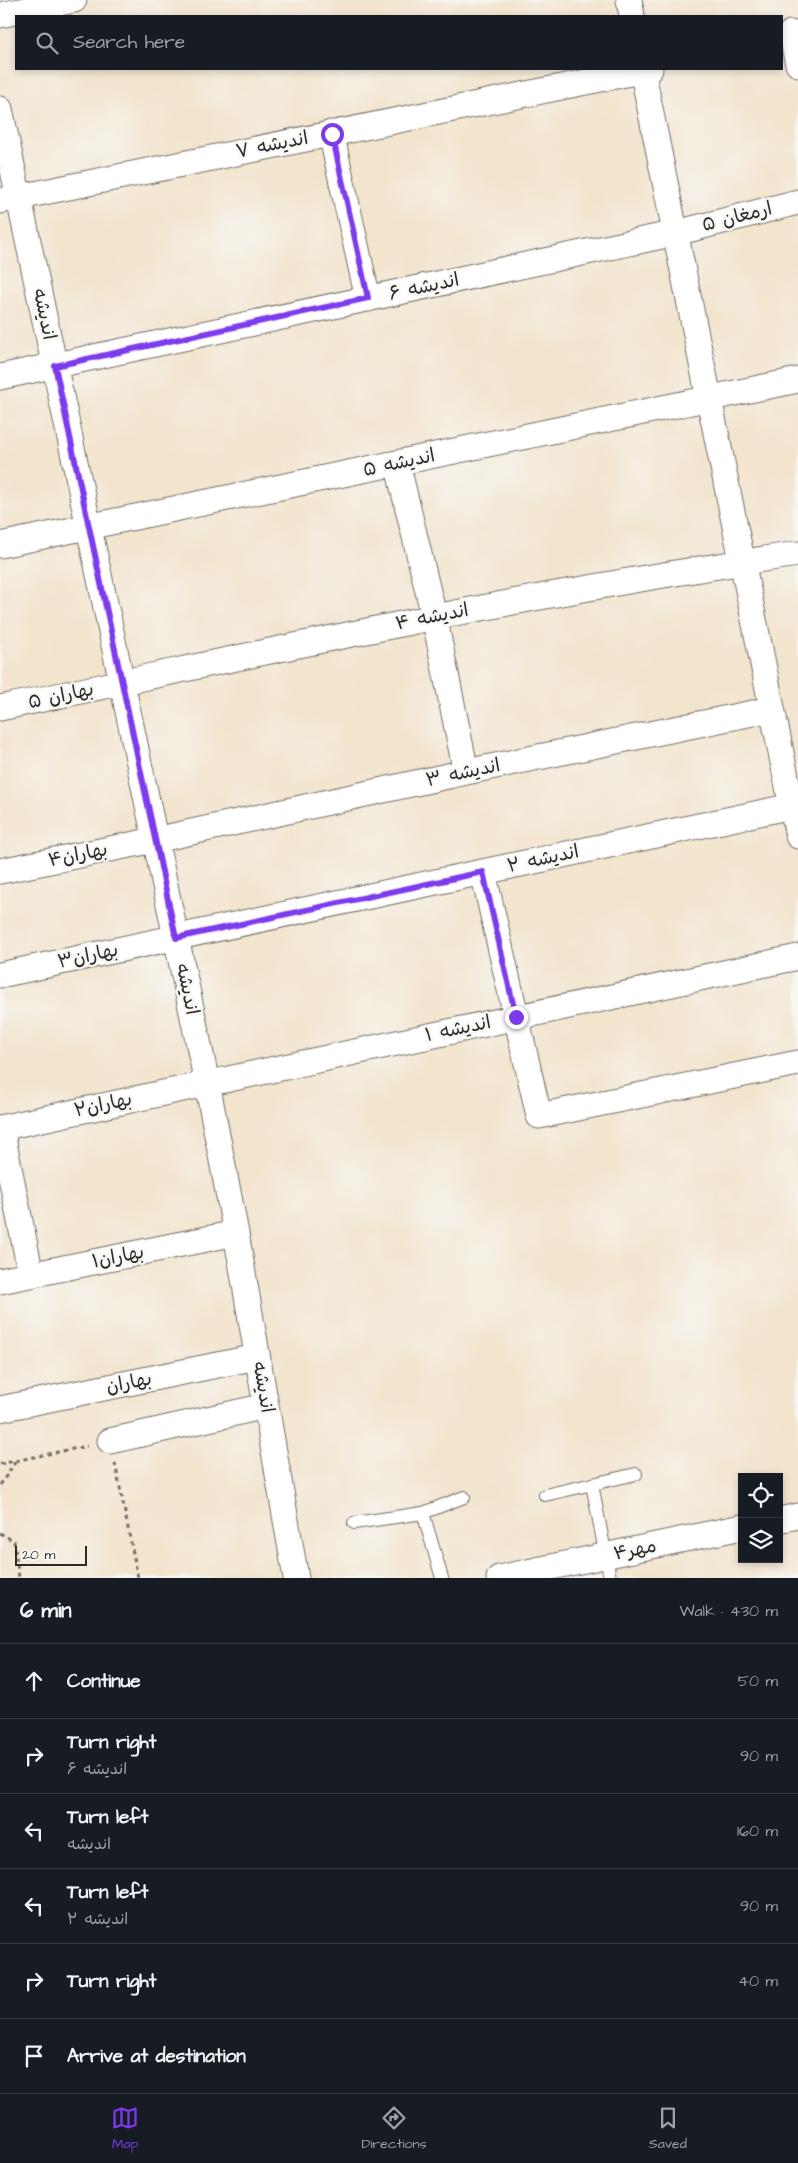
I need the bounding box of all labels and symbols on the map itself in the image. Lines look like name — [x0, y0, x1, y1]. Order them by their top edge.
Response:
route start — [321, 123, 344, 146]
street label: اندیشه ۷ — [233, 125, 311, 165]
street label: ارمغان ۵ — [699, 195, 775, 239]
street label: اندیشه ۶ — [386, 266, 462, 308]
street label: اندیشه — [25, 286, 63, 342]
street label: اندیشه ۵ — [360, 442, 438, 484]
street label: اندیشه ۴ — [393, 597, 471, 637]
street label: بهاران ۵ — [26, 676, 96, 716]
street label: اندیشه ۳ — [423, 752, 503, 794]
street label: بهاران۴ — [46, 836, 110, 874]
street label: اندیشه ۲ — [505, 838, 581, 880]
street label: بهاران۳ — [55, 936, 121, 976]
street label: اندیشه — [168, 961, 206, 1017]
route end — [505, 1006, 528, 1029]
street label: اندیشه ۱ — [423, 1009, 493, 1049]
street label: بهاران۲ — [71, 1086, 135, 1124]
street label: بهاران۱ — [90, 1239, 146, 1275]
street label: اندیشه — [245, 1359, 281, 1415]
street label: بهاران — [104, 1365, 154, 1401]
street label: مهر۴ — [611, 1532, 659, 1568]
scale bar — [15, 1543, 88, 1566]

